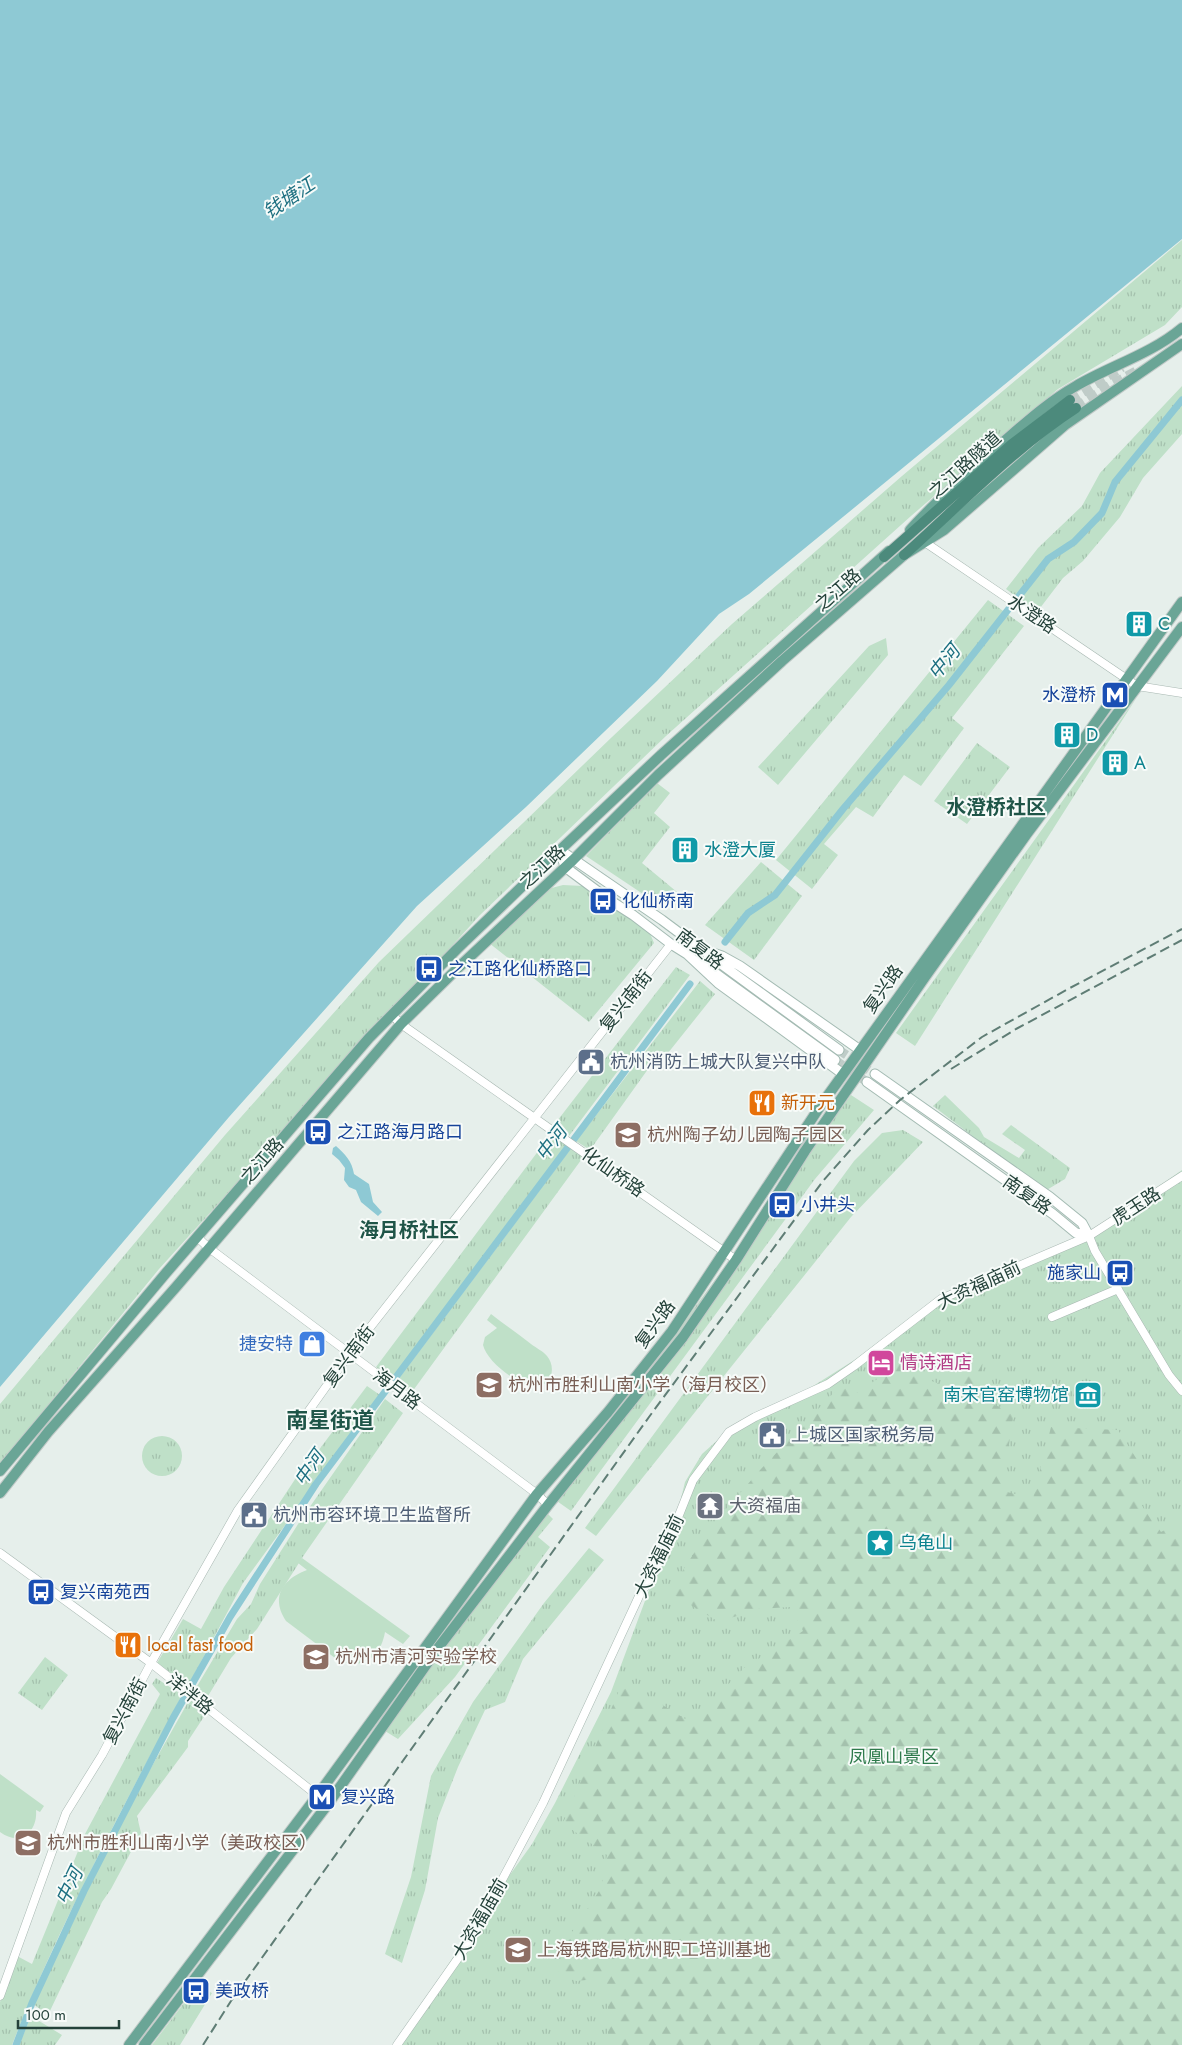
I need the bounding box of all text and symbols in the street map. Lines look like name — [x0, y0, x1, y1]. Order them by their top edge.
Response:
water label: 钱塘江 — [258, 170, 322, 225]
street label: 之江路隧道 — [923, 425, 1007, 505]
street label: 之江路 — [809, 562, 867, 618]
street label: 水澄路 — [1002, 588, 1062, 640]
building icon: C — [1124, 609, 1154, 639]
place label: C — [1158, 611, 1170, 637]
water label: 中河 — [922, 636, 969, 685]
metro station icon: 水澄桥 — [1100, 680, 1130, 710]
place label: 水澄桥 — [1042, 682, 1096, 708]
building icon: D — [1052, 720, 1082, 750]
place label: D — [1086, 722, 1098, 748]
building icon: A — [1100, 748, 1130, 778]
place label: A — [1134, 750, 1146, 776]
district label: 水澄桥社区 — [946, 793, 1046, 822]
building icon: 水澄大厦 — [670, 835, 700, 865]
place label: 水澄大厦 — [704, 837, 776, 863]
street label: 之江路 — [513, 839, 571, 895]
bus stop icon: 化仙桥南 — [588, 886, 618, 916]
place label: 化仙桥南 — [622, 888, 694, 914]
street label: 南复路 — [671, 922, 729, 976]
bus stop icon: 之江路化仙桥路口 — [414, 954, 444, 984]
place label: 之江路化仙桥路口 — [448, 956, 592, 982]
street label: 复兴路 — [857, 959, 909, 1019]
street label: 复兴南街 — [594, 965, 658, 1037]
public building icon: 杭州消防上城大队复兴中队 — [576, 1047, 606, 1077]
place label: 杭州消防上城大队复兴中队 — [610, 1049, 826, 1075]
restaurant icon: 新开元 — [747, 1088, 777, 1118]
place label: 新开元 — [781, 1090, 835, 1116]
bus stop icon: 之江路海月路口 — [303, 1117, 333, 1147]
water label: 中河 — [529, 1117, 576, 1166]
place label: 之江路海月路口 — [337, 1119, 463, 1145]
school or university icon: 杭州陶子幼儿园陶子园区 — [613, 1120, 643, 1150]
place label: 杭州陶子幼儿园陶子园区 — [647, 1122, 845, 1148]
street label: 之江路 — [234, 1132, 290, 1190]
street label: 化仙桥路 — [576, 1141, 650, 1203]
street label: 南复路 — [997, 1169, 1057, 1221]
street label: 虎玉路 — [1106, 1180, 1166, 1232]
bus stop icon: 小井头 — [767, 1190, 797, 1220]
place label: 小井头 — [801, 1192, 855, 1218]
district label: 海月桥社区 — [359, 1216, 459, 1245]
street label: 大资福庙前 — [933, 1254, 1025, 1316]
bus stop icon: 施家山 — [1105, 1258, 1135, 1288]
place label: 施家山 — [1047, 1260, 1101, 1286]
street label: 复兴路 — [629, 1295, 681, 1353]
street label: 复兴南街 — [317, 1319, 381, 1393]
shop icon: 捷安特 — [297, 1329, 327, 1359]
place label: 捷安特 — [239, 1331, 293, 1357]
hotel icon: 情诗酒店 — [866, 1348, 896, 1378]
place label: 情诗酒店 — [900, 1350, 972, 1376]
street label: 海月路 — [368, 1362, 426, 1416]
school or university icon: 杭州市胜利山南小学（海月校区） — [474, 1370, 504, 1400]
place label: 杭州市胜利山南小学（海月校区） — [508, 1372, 778, 1398]
museum icon: 南宋官窑博物馆 — [1073, 1380, 1103, 1410]
place label: 南宋官窑博物馆 — [943, 1382, 1069, 1408]
district label: 南星街道 — [286, 1404, 374, 1436]
public building icon: 上城区国家税务局 — [757, 1420, 787, 1450]
place label: 上城区国家税务局 — [791, 1422, 935, 1448]
water label: 中河 — [287, 1441, 333, 1491]
temple icon: 大资福庙 — [695, 1491, 725, 1521]
place label: 大资福庙 — [729, 1493, 801, 1519]
public building icon: 杭州市容环境卫生监督所 — [239, 1500, 269, 1530]
place label: 杭州市容环境卫生监督所 — [273, 1502, 471, 1528]
street label: 大资福庙前 — [628, 1510, 690, 1602]
place icon: 乌龟山 — [865, 1528, 895, 1558]
place label: 乌龟山 — [899, 1530, 953, 1556]
bus stop icon: 复兴南苑西 — [26, 1577, 56, 1607]
place label: 复兴南苑西 — [60, 1579, 150, 1605]
restaurant icon: local fast food — [113, 1630, 143, 1660]
place label: local fast food — [147, 1632, 254, 1658]
school or university icon: 杭州市清河实验学校 — [301, 1642, 331, 1672]
place label: 杭州市清河实验学校 — [335, 1644, 497, 1670]
street label: 洋泮路 — [161, 1667, 219, 1721]
street label: 复兴南街 — [97, 1673, 153, 1749]
park label: 凤凰山景区 — [849, 1744, 939, 1770]
metro station icon: 复兴路 — [307, 1782, 337, 1812]
place label: 复兴路 — [341, 1784, 395, 1810]
school or university icon: 杭州市胜利山南小学（美政校区） — [13, 1828, 43, 1858]
place label: 杭州市胜利山南小学（美政校区） — [47, 1830, 317, 1856]
water label: 中河 — [49, 1859, 91, 1909]
street label: 大资福庙前 — [446, 1874, 514, 1964]
school or university icon: 上海铁路局杭州职工培训基地 — [503, 1935, 533, 1965]
place label: 上海铁路局杭州职工培训基地 — [537, 1937, 771, 1963]
bus stop icon: 美政桥 — [181, 1976, 211, 2006]
place label: 美政桥 — [215, 1978, 269, 2004]
scale bar — [18, 1998, 119, 2030]
text: 100 m — [25, 2004, 66, 2026]

